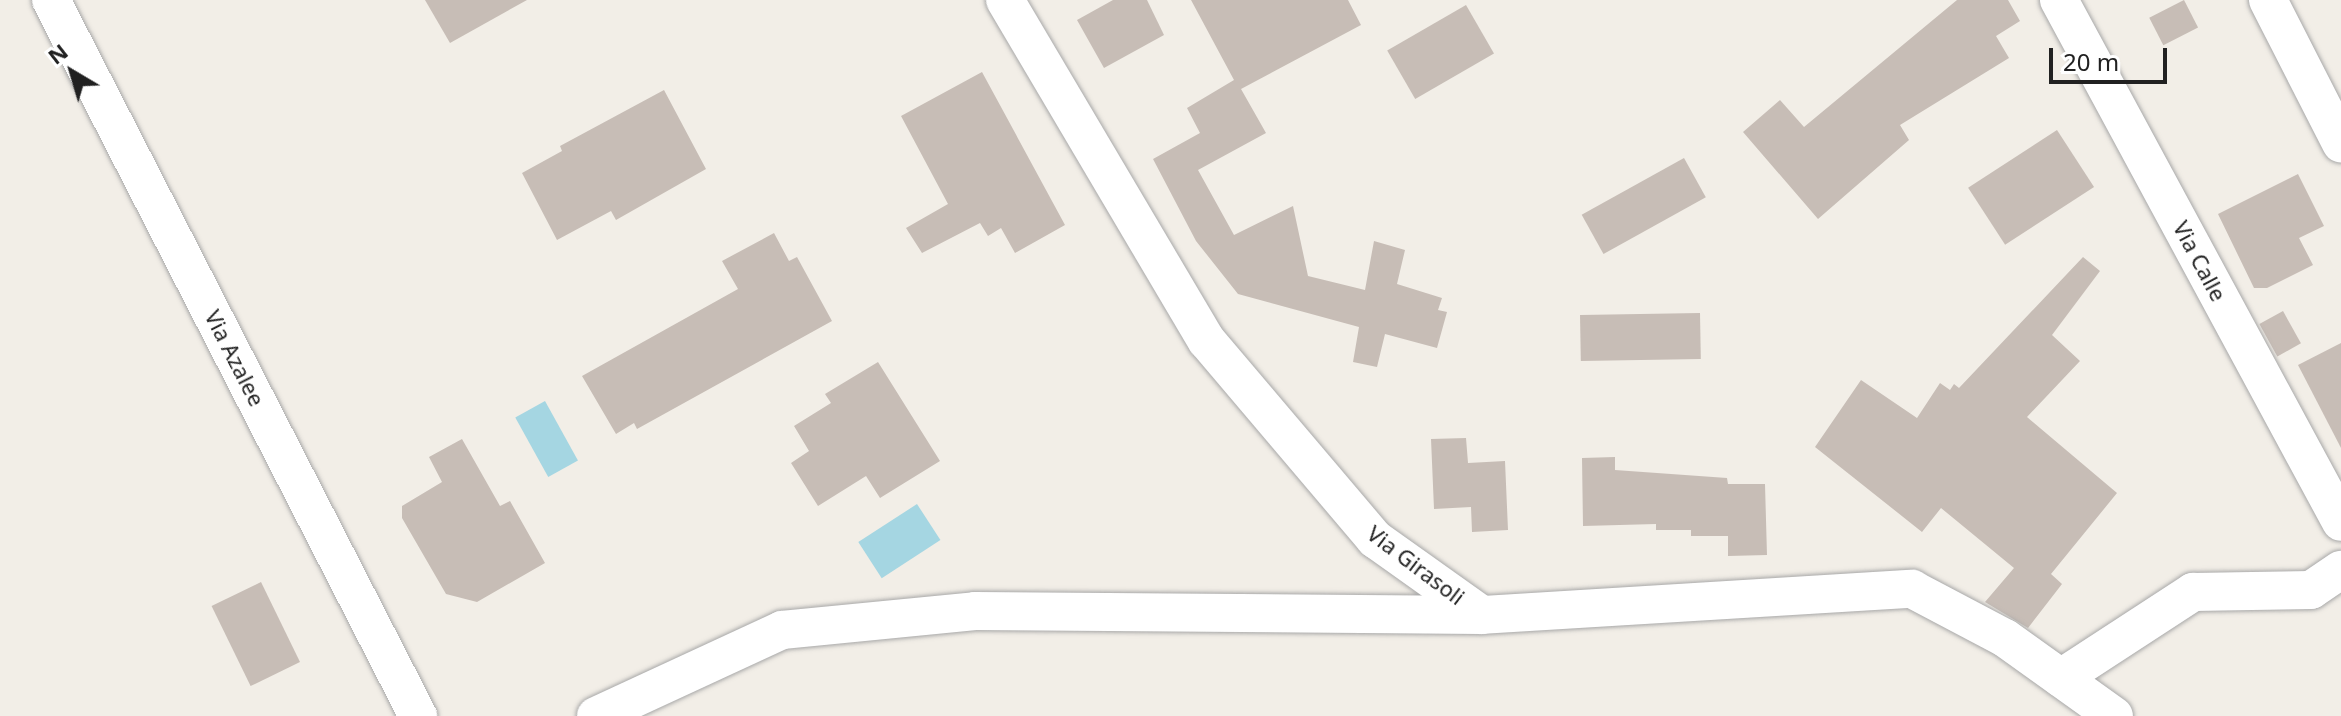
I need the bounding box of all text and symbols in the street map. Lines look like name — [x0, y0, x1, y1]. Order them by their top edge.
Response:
north arrow — [32, 32, 112, 112]
scale bar — [2053, 32, 2171, 82]
text: N — [41, 36, 74, 70]
text: 20 m — [2063, 45, 2119, 78]
street label: Via Calle — [2168, 216, 2232, 306]
street label: Via Azalee — [200, 306, 270, 410]
street label: Via Girasoli — [1362, 520, 1470, 610]

